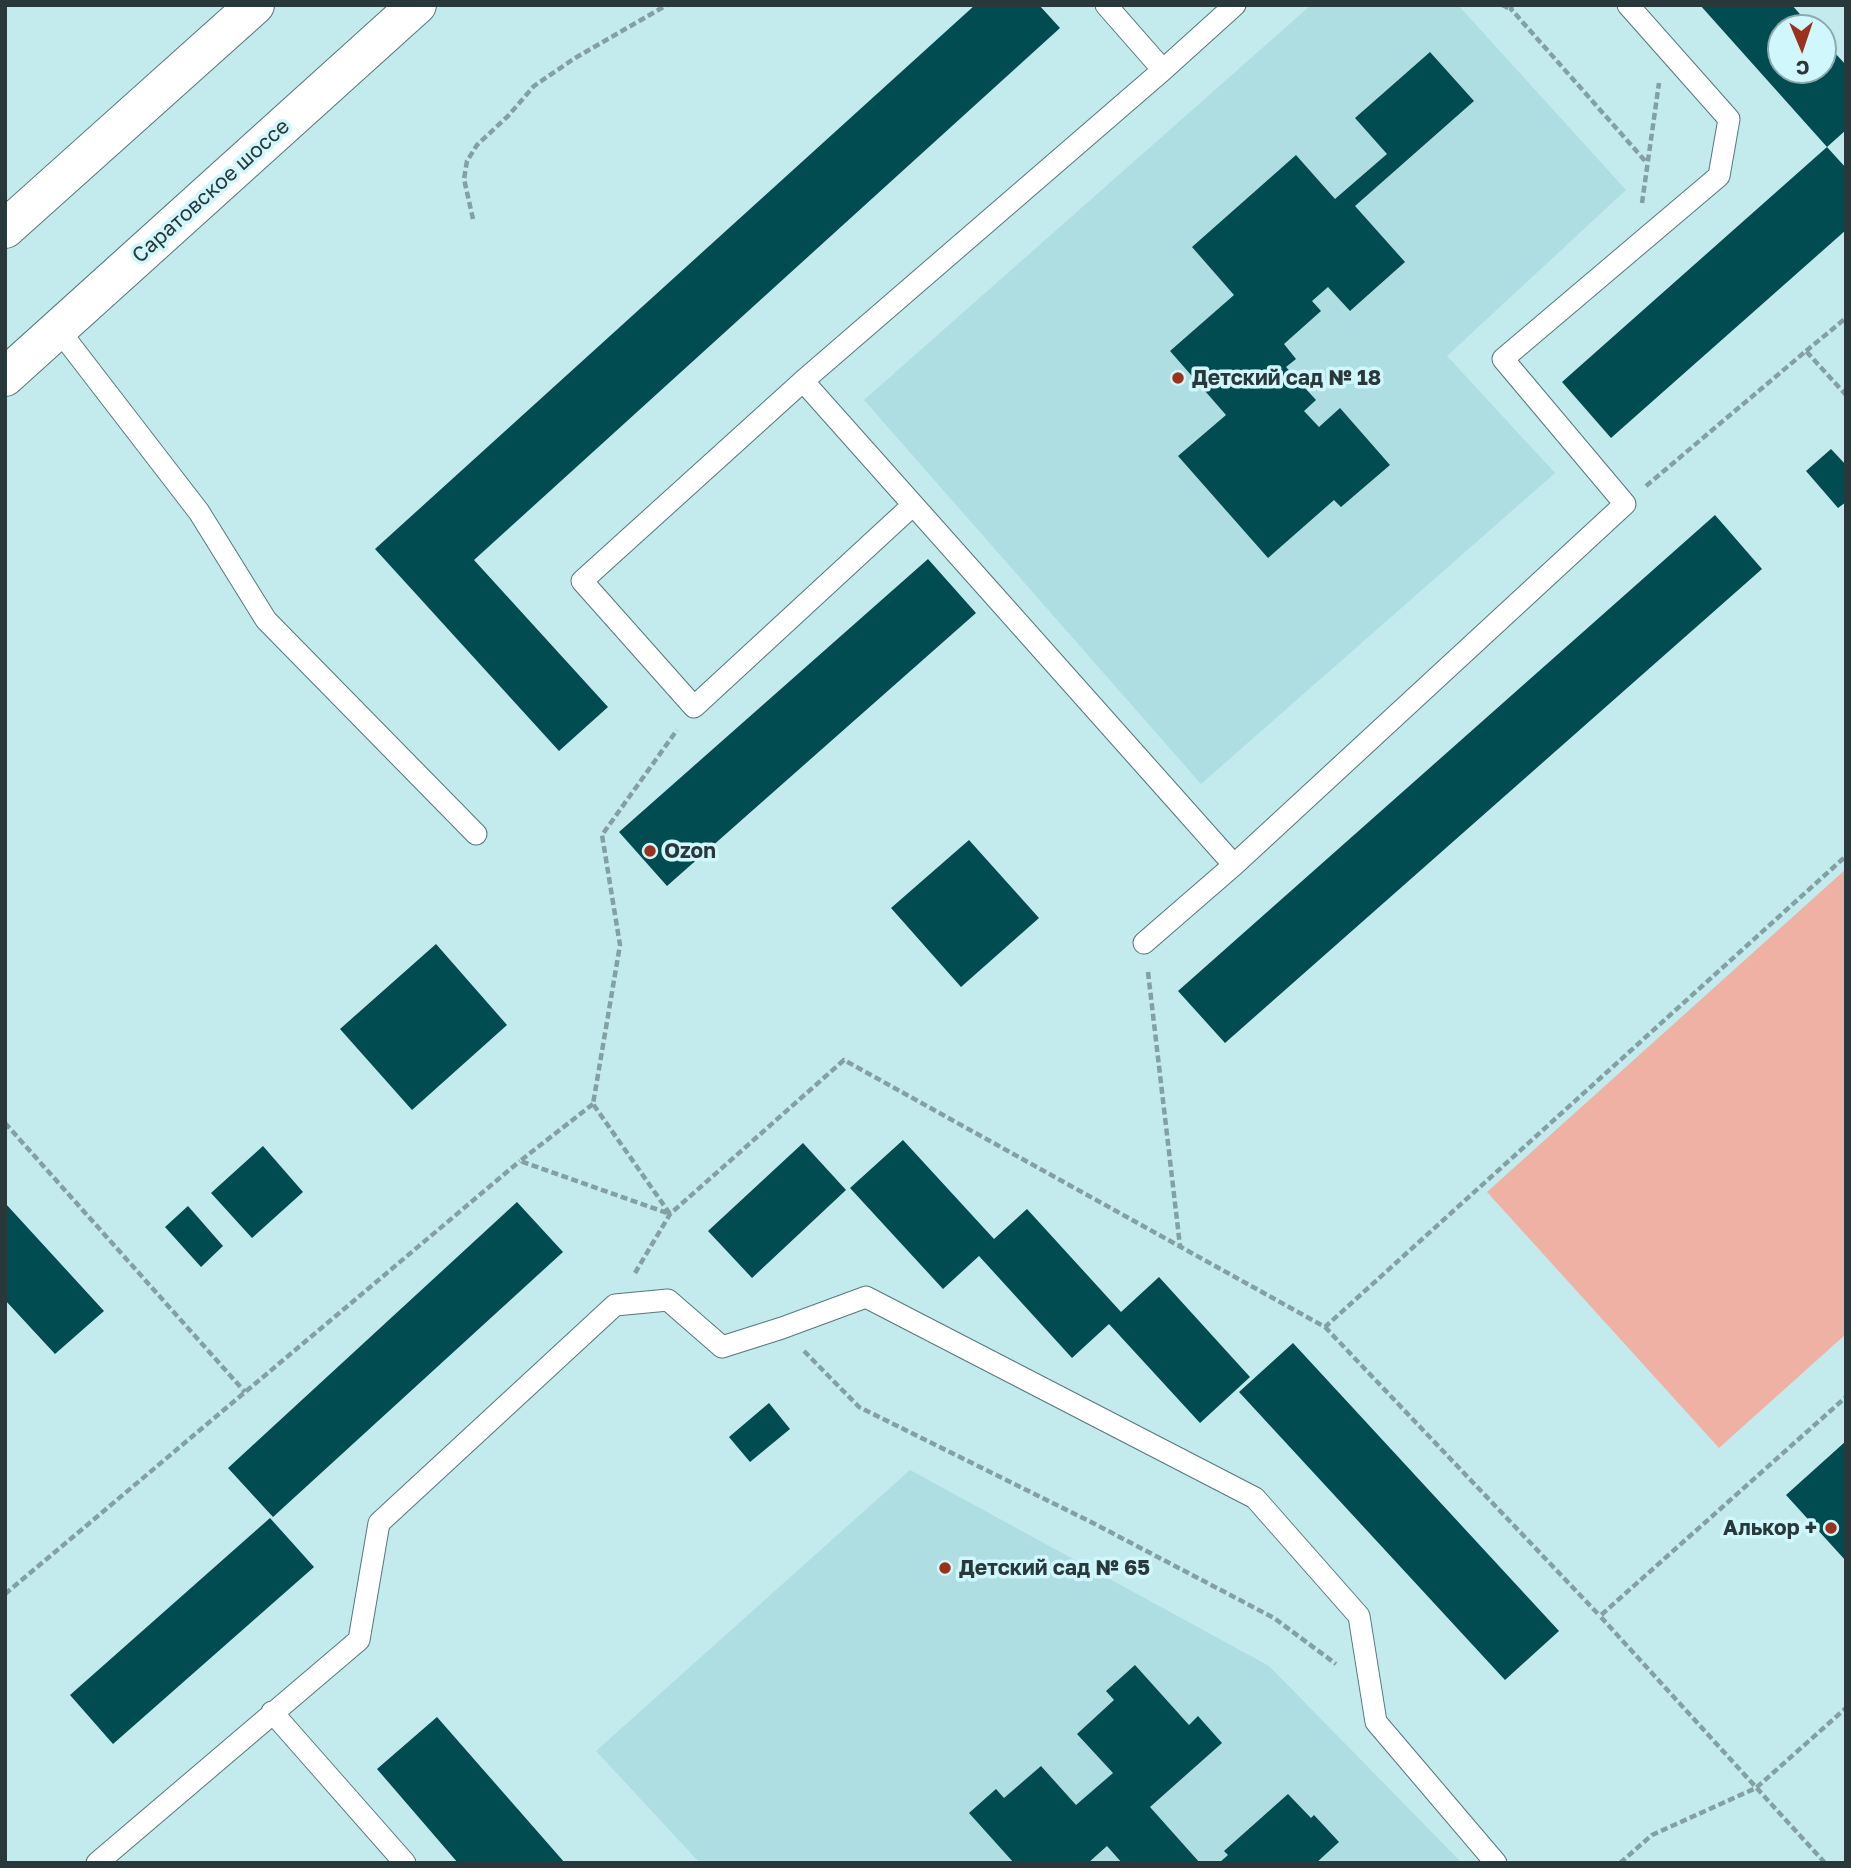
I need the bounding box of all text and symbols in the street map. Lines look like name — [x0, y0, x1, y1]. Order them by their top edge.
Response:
north arrow — [1767, 14, 1837, 84]
text: С — [1796, 57, 1810, 80]
street label: Саратовское шоссе — [127, 114, 295, 268]
place label: Детский сад № 18 — [1192, 365, 1381, 391]
marker: Детский сад № 18 — [1170, 370, 1186, 386]
place label: Ozon — [664, 838, 716, 864]
marker: Ozon — [642, 843, 658, 859]
place label: Алькор + — [1723, 1515, 1817, 1541]
marker: Алькор + — [1823, 1520, 1839, 1536]
place label: Детский сад № 65 — [959, 1555, 1150, 1581]
marker: Детский сад № 65 — [937, 1560, 953, 1576]

